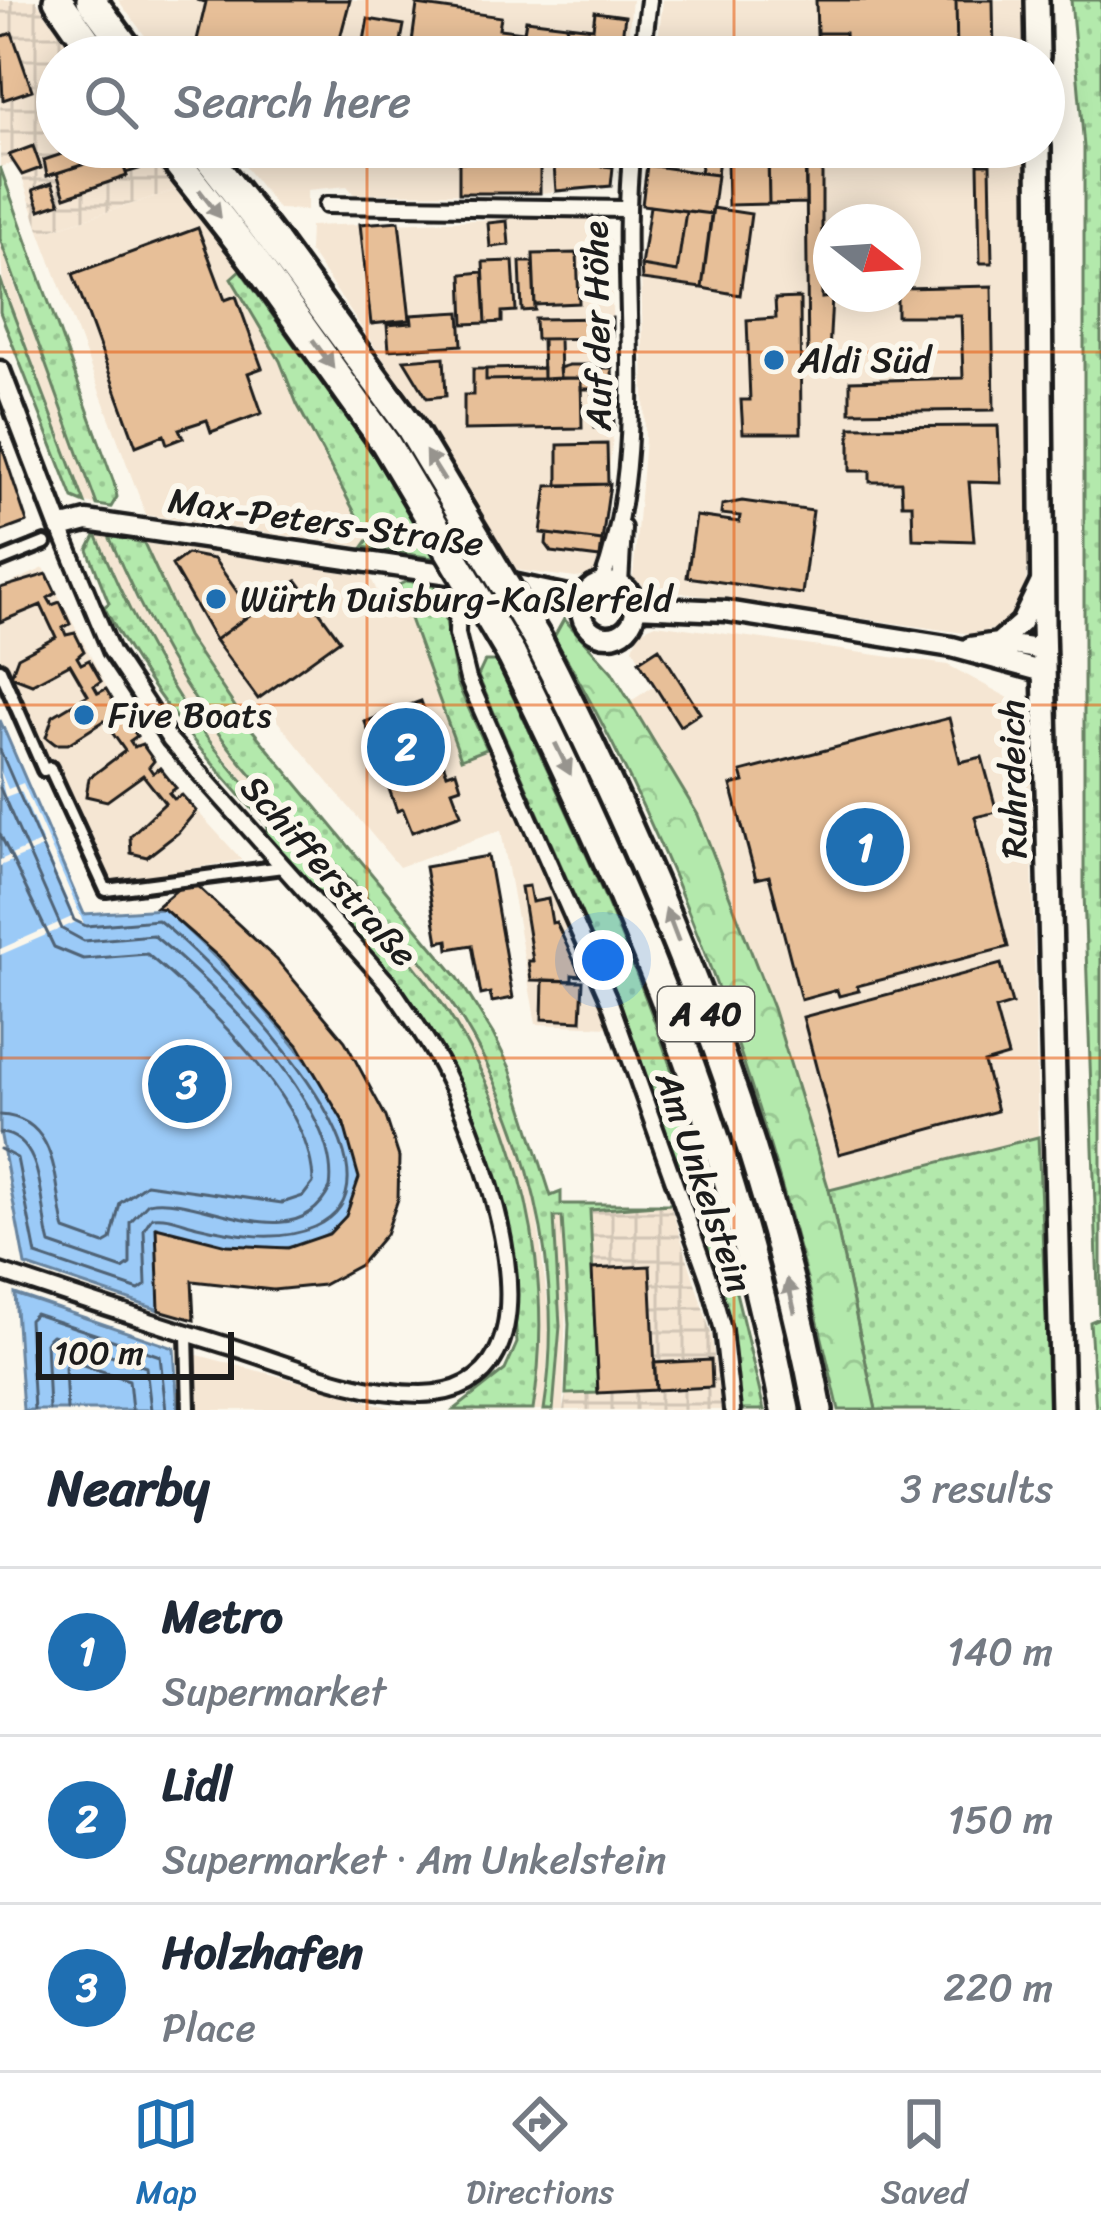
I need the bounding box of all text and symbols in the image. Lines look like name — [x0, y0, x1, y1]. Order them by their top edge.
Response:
search box — [36, 36, 1065, 168]
text: Search here — [174, 62, 411, 142]
icon: search — [78, 69, 144, 135]
one-way arrow — [197, 188, 222, 219]
north arrow — [813, 204, 921, 312]
street label: Auf der Höhe — [563, 221, 631, 432]
place label: Aldi Süd — [797, 328, 933, 392]
one-way arrow — [311, 338, 335, 370]
marker: Aldi Süd — [761, 347, 787, 373]
one-way arrow — [425, 449, 446, 483]
street label: Max-Peters-Straße — [164, 468, 488, 576]
place label: Würth Duisburg-Kaßlerfeld — [240, 567, 674, 631]
marker: Würth Duisburg-Kaßlerfeld — [203, 586, 229, 612]
place label: Five Boats — [108, 683, 272, 747]
street label: Ruhrdeich — [980, 699, 1046, 859]
marker: Five Boats — [71, 702, 97, 728]
pin: 2 — [367, 702, 445, 792]
one-way arrow — [552, 742, 572, 776]
street label: Schifferstraße — [224, 759, 434, 983]
pin: 1 — [826, 802, 904, 892]
one-way arrow — [661, 907, 680, 943]
your location — [573, 930, 633, 990]
road number: A 40 — [658, 987, 754, 1041]
pin: 3 — [148, 1039, 226, 1129]
street label: Am Unkelstein — [636, 1062, 772, 1301]
one-way arrow — [781, 1277, 800, 1314]
text: 100 m — [54, 1324, 144, 1382]
scale bar — [36, 1326, 234, 1379]
text: Nearby — [48, 1443, 209, 1533]
text: 3 results — [900, 1454, 1053, 1523]
text: Metro — [162, 1577, 283, 1657]
text: 1 — [79, 1617, 95, 1686]
text: 140 m — [947, 1617, 1053, 1686]
text: Supermarket — [162, 1657, 386, 1726]
text: Lidl — [162, 1745, 232, 1825]
text: 2 — [76, 1785, 98, 1854]
text: 150 m — [948, 1785, 1053, 1854]
text: Supermarket · Am Unkelstein — [162, 1825, 666, 1894]
text: Holzhafen — [162, 1913, 363, 1993]
text: 3 — [76, 1953, 98, 2022]
text: 220 m — [943, 1953, 1053, 2022]
text: Place — [162, 1993, 256, 2062]
tab: Map — [133, 2091, 199, 2221]
tab: Directions — [466, 2091, 614, 2221]
tab: Saved — [881, 2091, 968, 2221]

